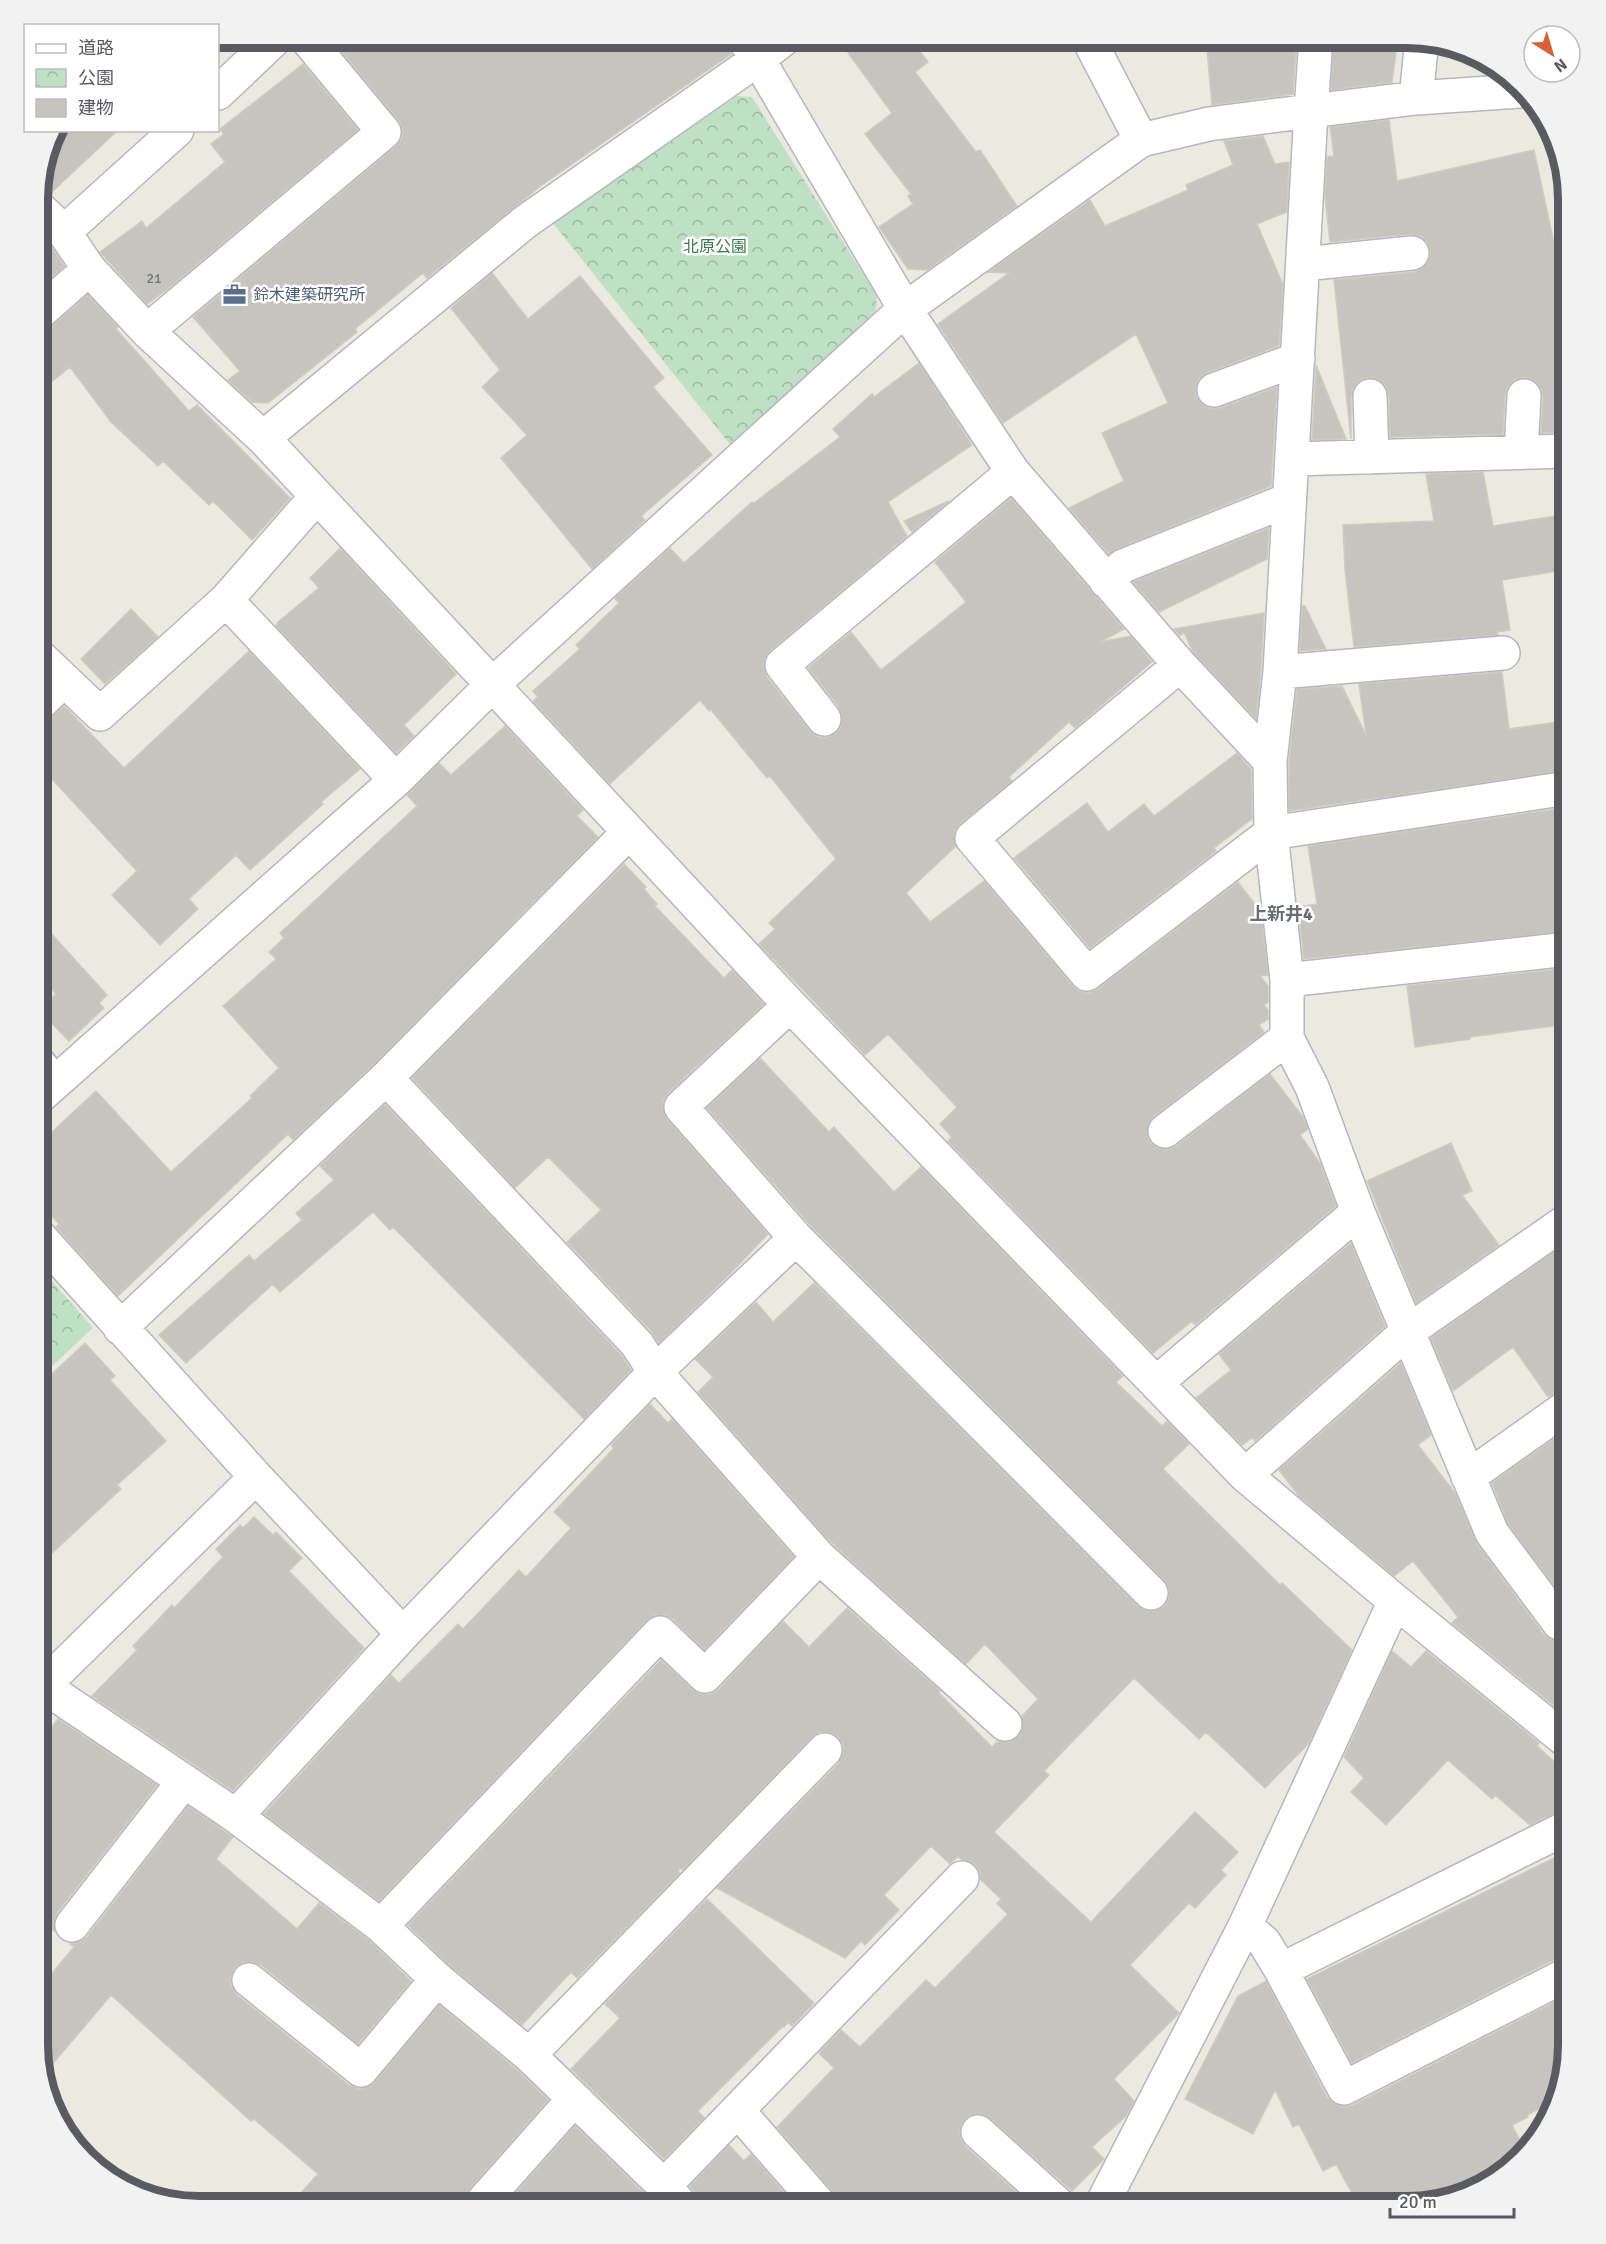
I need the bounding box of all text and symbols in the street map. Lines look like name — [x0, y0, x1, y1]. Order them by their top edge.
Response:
legend — [24, 24, 219, 132]
north arrow — [1522, 24, 1582, 84]
text: 道路 — [78, 37, 114, 59]
text: N — [1550, 54, 1571, 77]
text: 公園 — [78, 67, 114, 89]
text: 建物 — [78, 97, 114, 119]
park label: 北原公園 — [683, 237, 747, 257]
house number: 21 — [146, 270, 162, 287]
office icon: 鈴木建築研究所 — [222, 282, 248, 308]
place label: 鈴木建築研究所 — [253, 285, 365, 305]
district label: 上新井4 — [1249, 903, 1313, 925]
scale bar — [1390, 2181, 1514, 2219]
text: 20 m — [1399, 2191, 1437, 2213]

